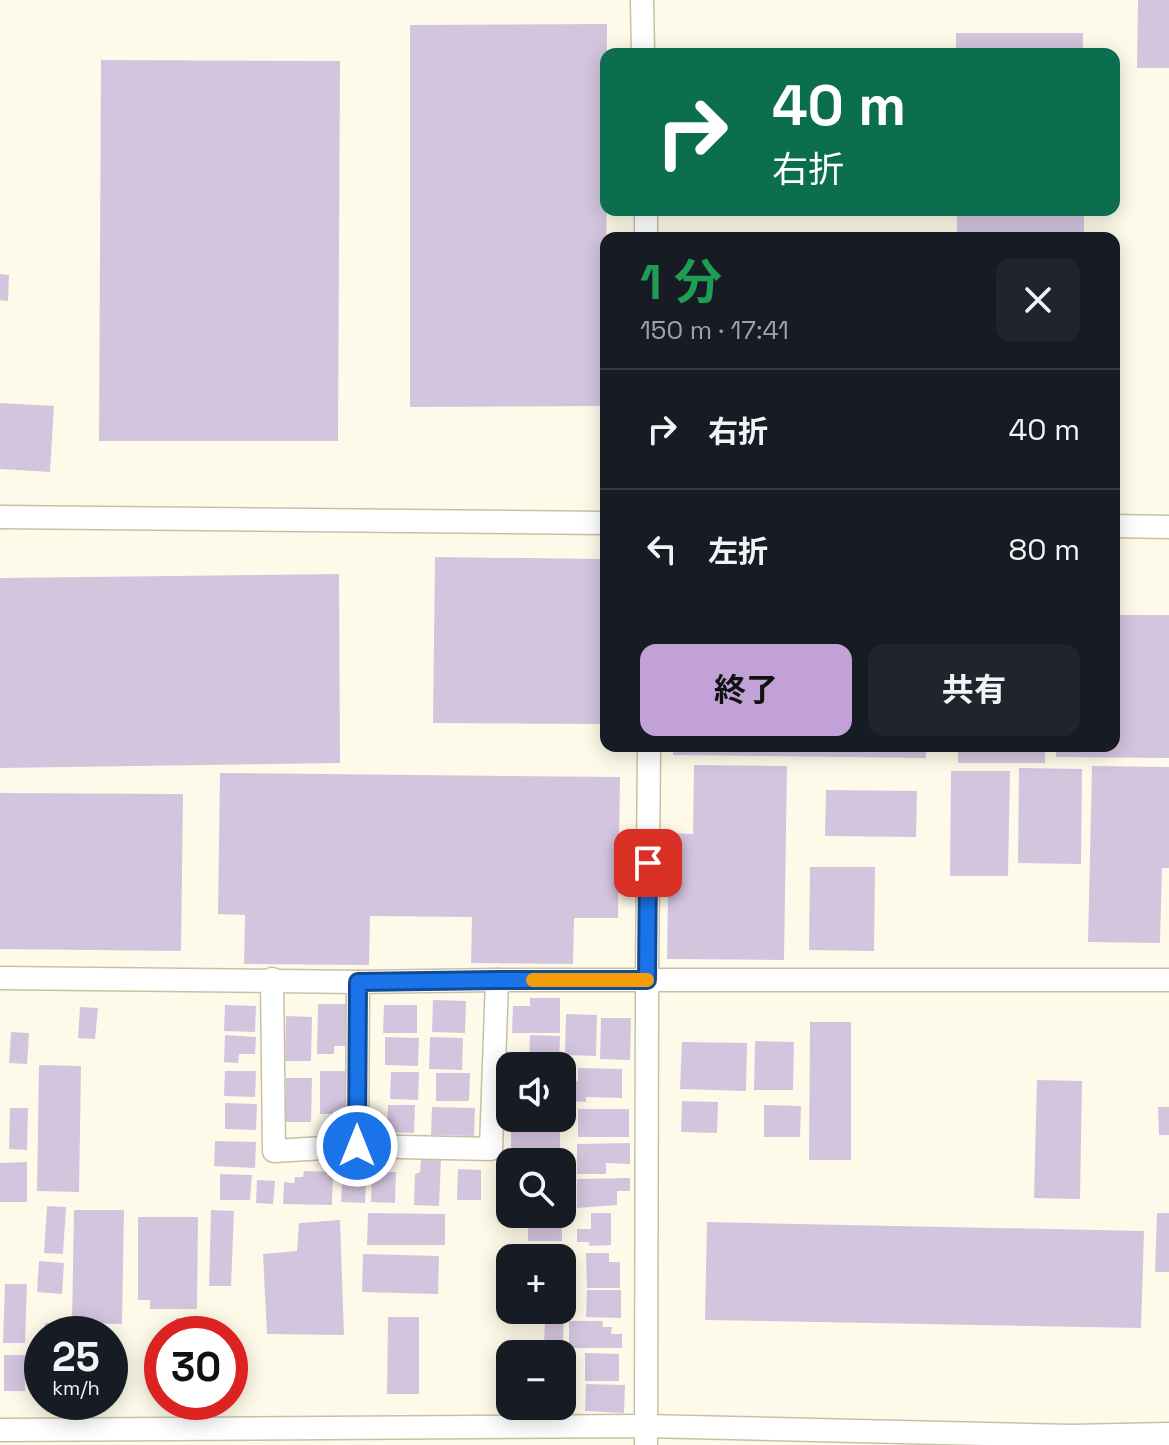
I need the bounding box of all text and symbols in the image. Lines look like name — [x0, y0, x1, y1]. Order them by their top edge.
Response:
text: 40 m — [772, 70, 906, 141]
icon: right — [640, 80, 744, 184]
text: 右折 — [772, 147, 844, 193]
text: 1 分 — [640, 252, 722, 313]
button: close — [996, 258, 1080, 342]
text: 150 m · 17:41 — [640, 313, 789, 347]
icon: right — [640, 407, 684, 451]
text: 40 m — [1009, 410, 1080, 449]
text: 右折 — [708, 412, 768, 451]
icon: left — [640, 527, 684, 571]
text: 80 m — [1009, 530, 1080, 569]
text: 左折 — [708, 532, 768, 571]
button: 終了 — [640, 644, 852, 736]
button: 共有 — [868, 644, 1080, 736]
pin — [614, 829, 682, 897]
icon: arrive — [626, 841, 670, 885]
map controls — [496, 1052, 576, 1420]
button: sound — [496, 1052, 576, 1132]
position arrow — [315, 1104, 399, 1188]
button: search — [496, 1148, 576, 1228]
button: + — [496, 1244, 576, 1324]
speed limit sign: 30 — [144, 1316, 248, 1420]
text: 25 — [52, 1332, 100, 1383]
button: − — [496, 1340, 576, 1420]
text: km/h — [52, 1375, 100, 1401]

